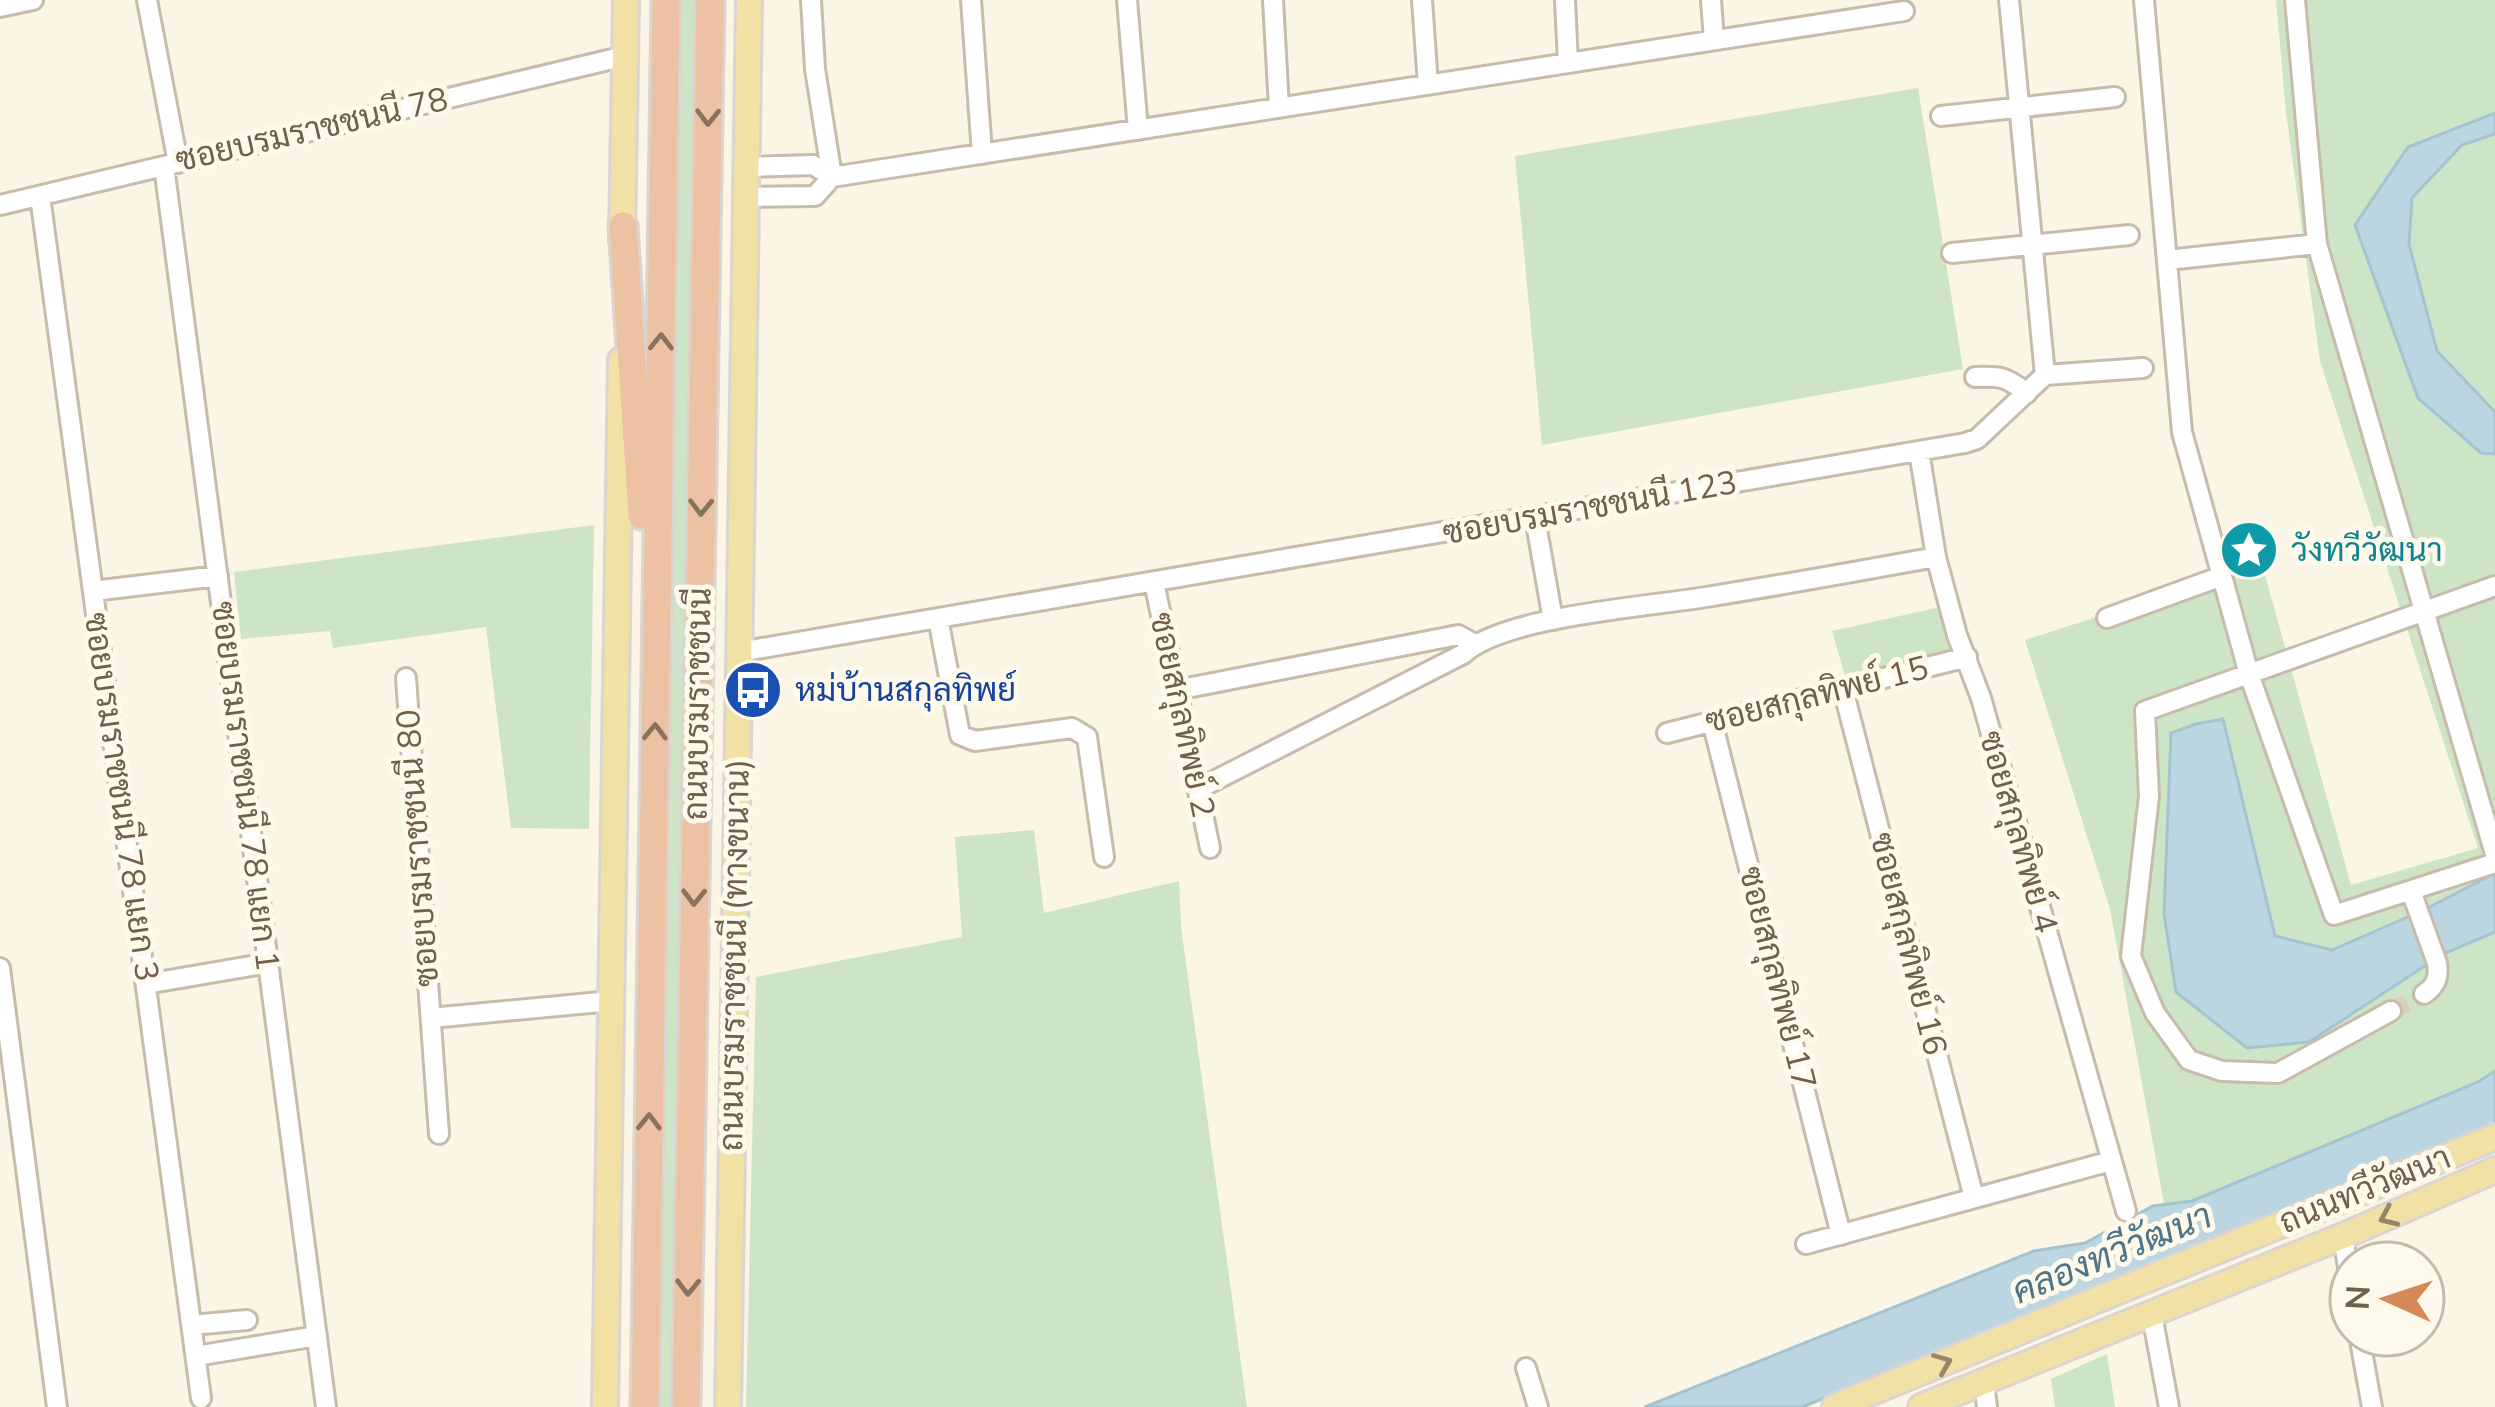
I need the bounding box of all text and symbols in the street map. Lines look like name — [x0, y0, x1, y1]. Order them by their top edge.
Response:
street label: ซอยบรมราชชนนี 78 — [171, 77, 453, 183]
one-way arrow — [695, 108, 721, 127]
one-way arrow — [648, 332, 674, 350]
street label: ซอยบรมราชชนนี 123 — [1439, 460, 1741, 556]
one-way arrow — [688, 499, 714, 517]
place icon: วังทวีวัฒนา — [2218, 519, 2280, 581]
place label: วังทวีวัฒนา — [2291, 528, 2443, 573]
street label: ถนนบรมราชชนนี — [673, 587, 723, 821]
street label: ซอยบรมราชชนนี 78 แยก 1 — [200, 599, 290, 973]
street label: ซอยสกุลทิพย์ 2 — [1138, 608, 1226, 822]
street label: ซอยบรมราชชนนี 78 แยก 3 — [73, 610, 169, 984]
street label: ซอยสกุลทิพย์ 15 — [1701, 646, 1933, 744]
bus stop icon: หม่บ้านสกุลทิพย์ — [722, 659, 784, 721]
place label: หม่บ้านสกุลทิพย์ — [795, 668, 1016, 713]
street label: ซอยบรมราชชนนี 80 — [386, 708, 450, 988]
one-way arrow — [642, 722, 668, 740]
street label: ซอยสกุลทิพย์ 4 — [1968, 726, 2068, 938]
street label: ถนนบรมราชชนนี (ทางขนาน) — [709, 758, 761, 1152]
street label: ซอยสกุลทิพย์ 16 — [1859, 828, 1957, 1060]
street label: ซอยสกุลทิพย์ 17 — [1728, 862, 1826, 1094]
one-way arrow — [682, 888, 708, 907]
one-way arrow — [636, 1112, 662, 1130]
street label: ถนนทวีวัฒนา — [2273, 1135, 2457, 1245]
water label: คลองทวีวัฒนา — [2005, 1192, 2219, 1316]
one-way arrow — [2378, 1202, 2400, 1226]
north arrow — [2327, 1239, 2447, 1359]
one-way arrow — [675, 1278, 701, 1297]
text: N — [2335, 1284, 2382, 1311]
one-way arrow — [1932, 1353, 1953, 1377]

